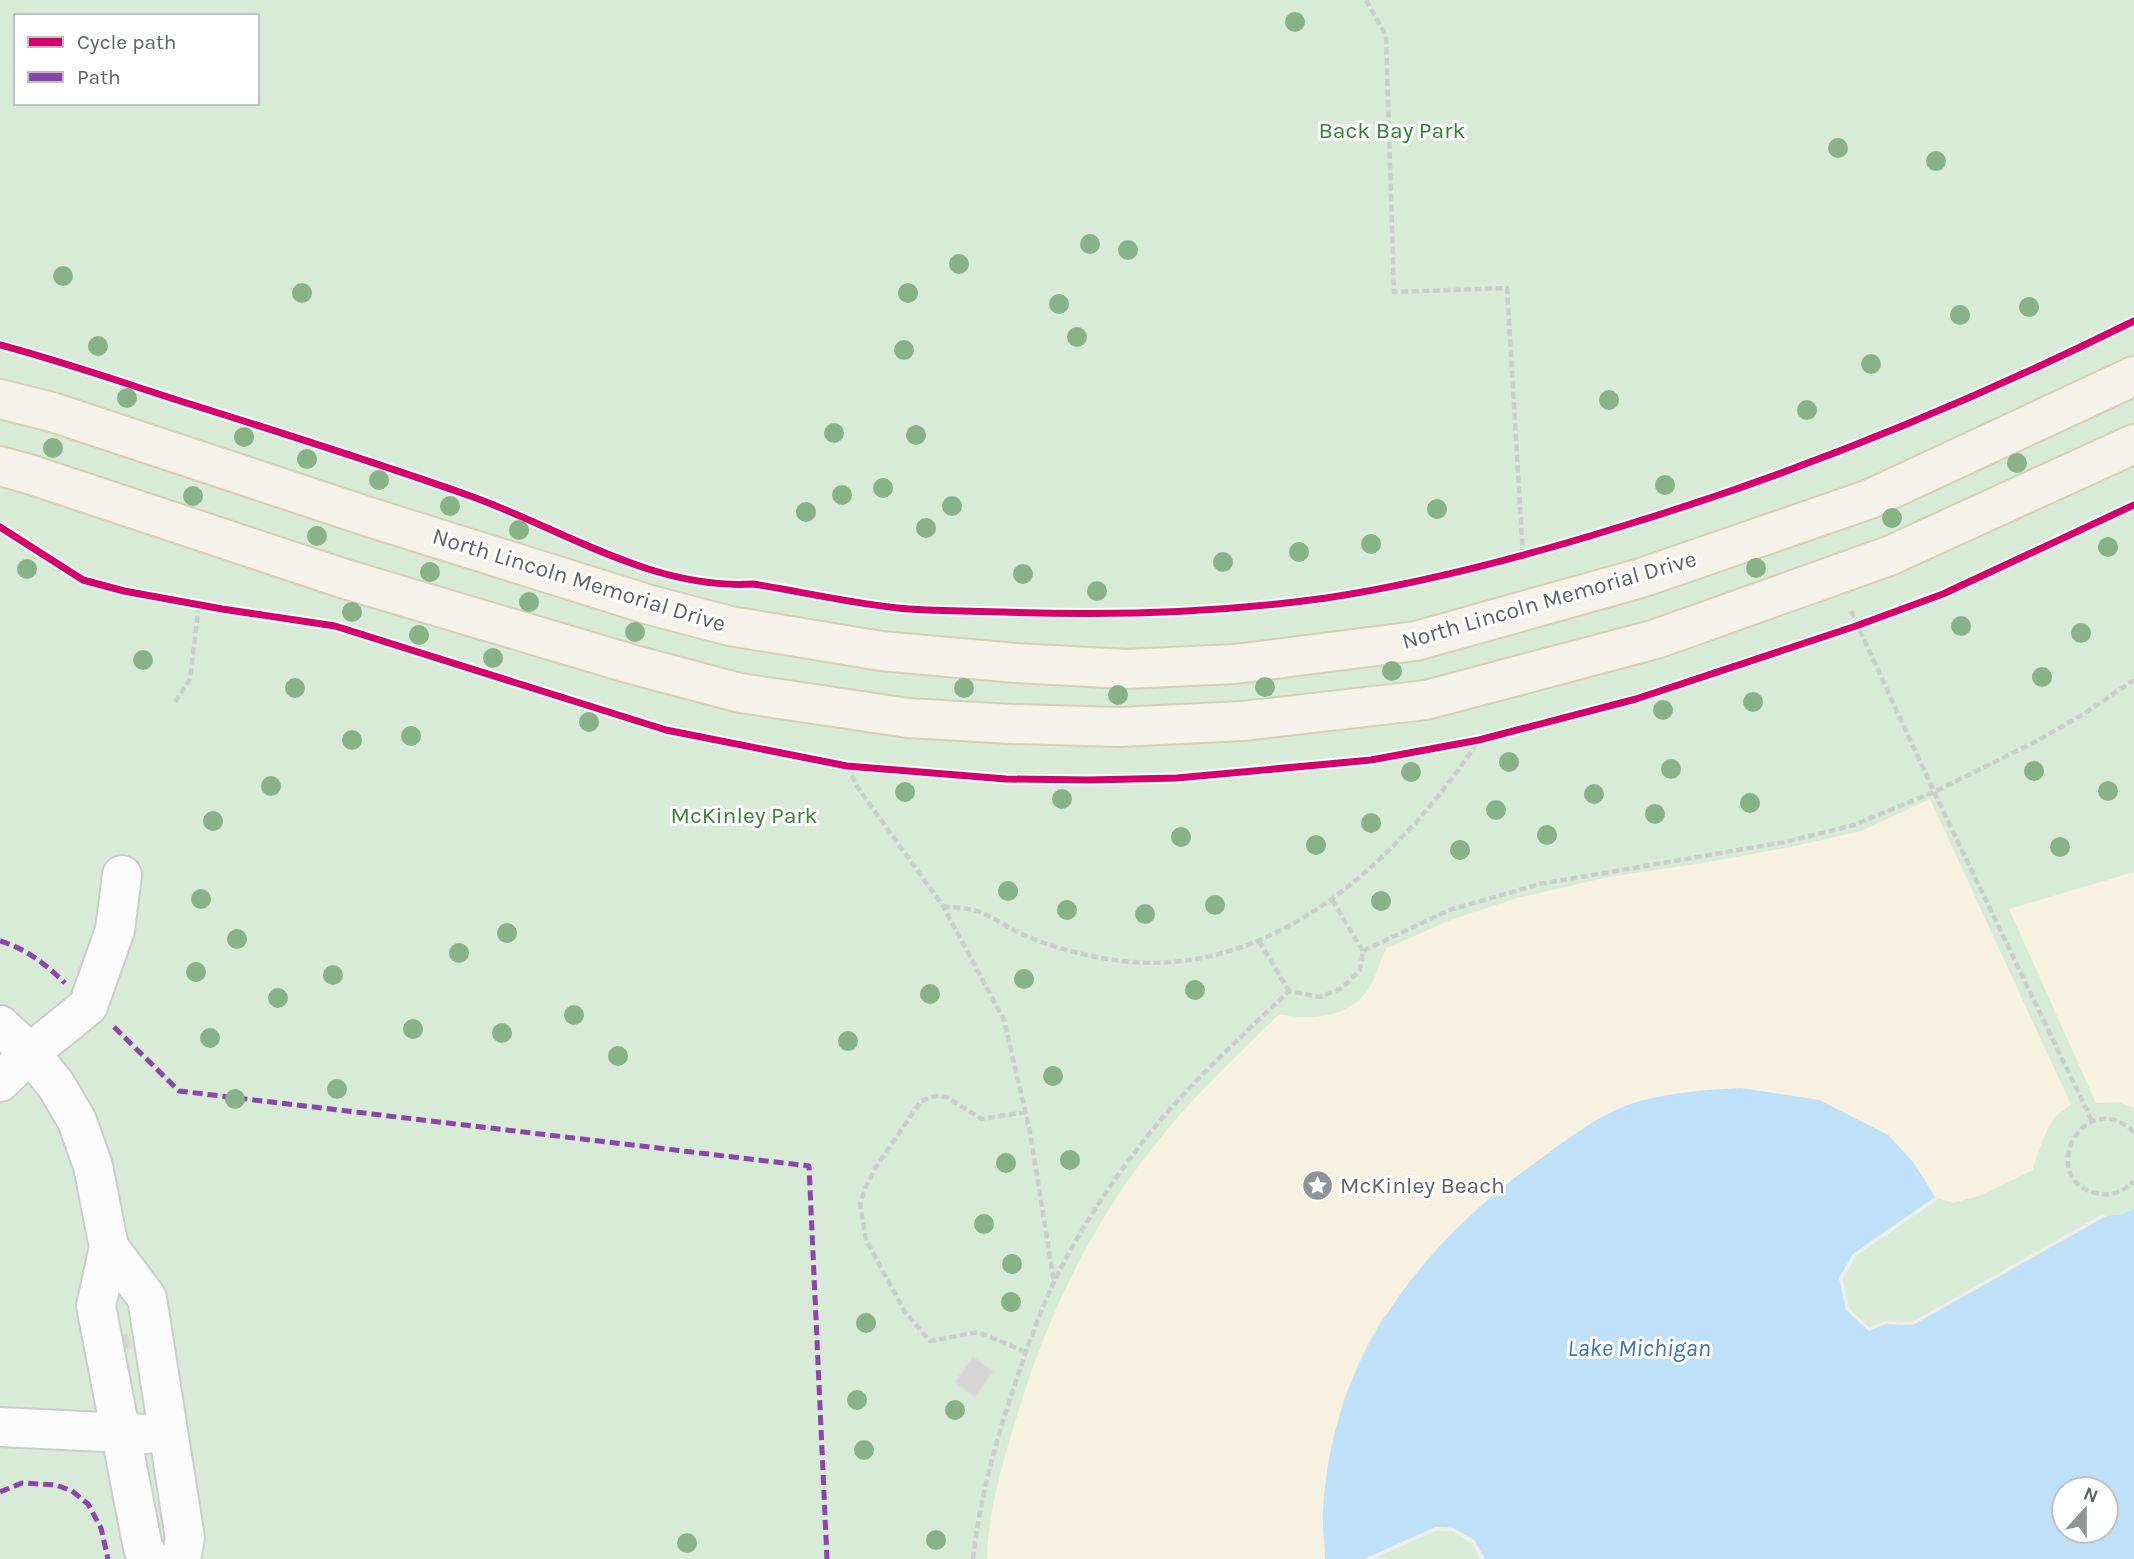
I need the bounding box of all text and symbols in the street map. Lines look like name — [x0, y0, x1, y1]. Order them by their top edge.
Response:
legend — [14, 14, 259, 105]
text: Cycle path — [77, 30, 177, 54]
text: Path — [77, 65, 121, 89]
park label: Back Bay Park — [1318, 117, 1466, 144]
street label: North Lincoln Memorial Drive — [429, 522, 729, 638]
street label: North Lincoln Memorial Drive — [1399, 545, 1699, 655]
park label: McKinley Park — [670, 802, 818, 829]
place icon: McKinley Beach — [1300, 1168, 1334, 1202]
place label: McKinley Beach — [1340, 1172, 1505, 1199]
water label: Lake Michigan — [1567, 1334, 1711, 1362]
north arrow — [2050, 1475, 2120, 1545]
text: N — [2080, 1482, 2101, 1508]

